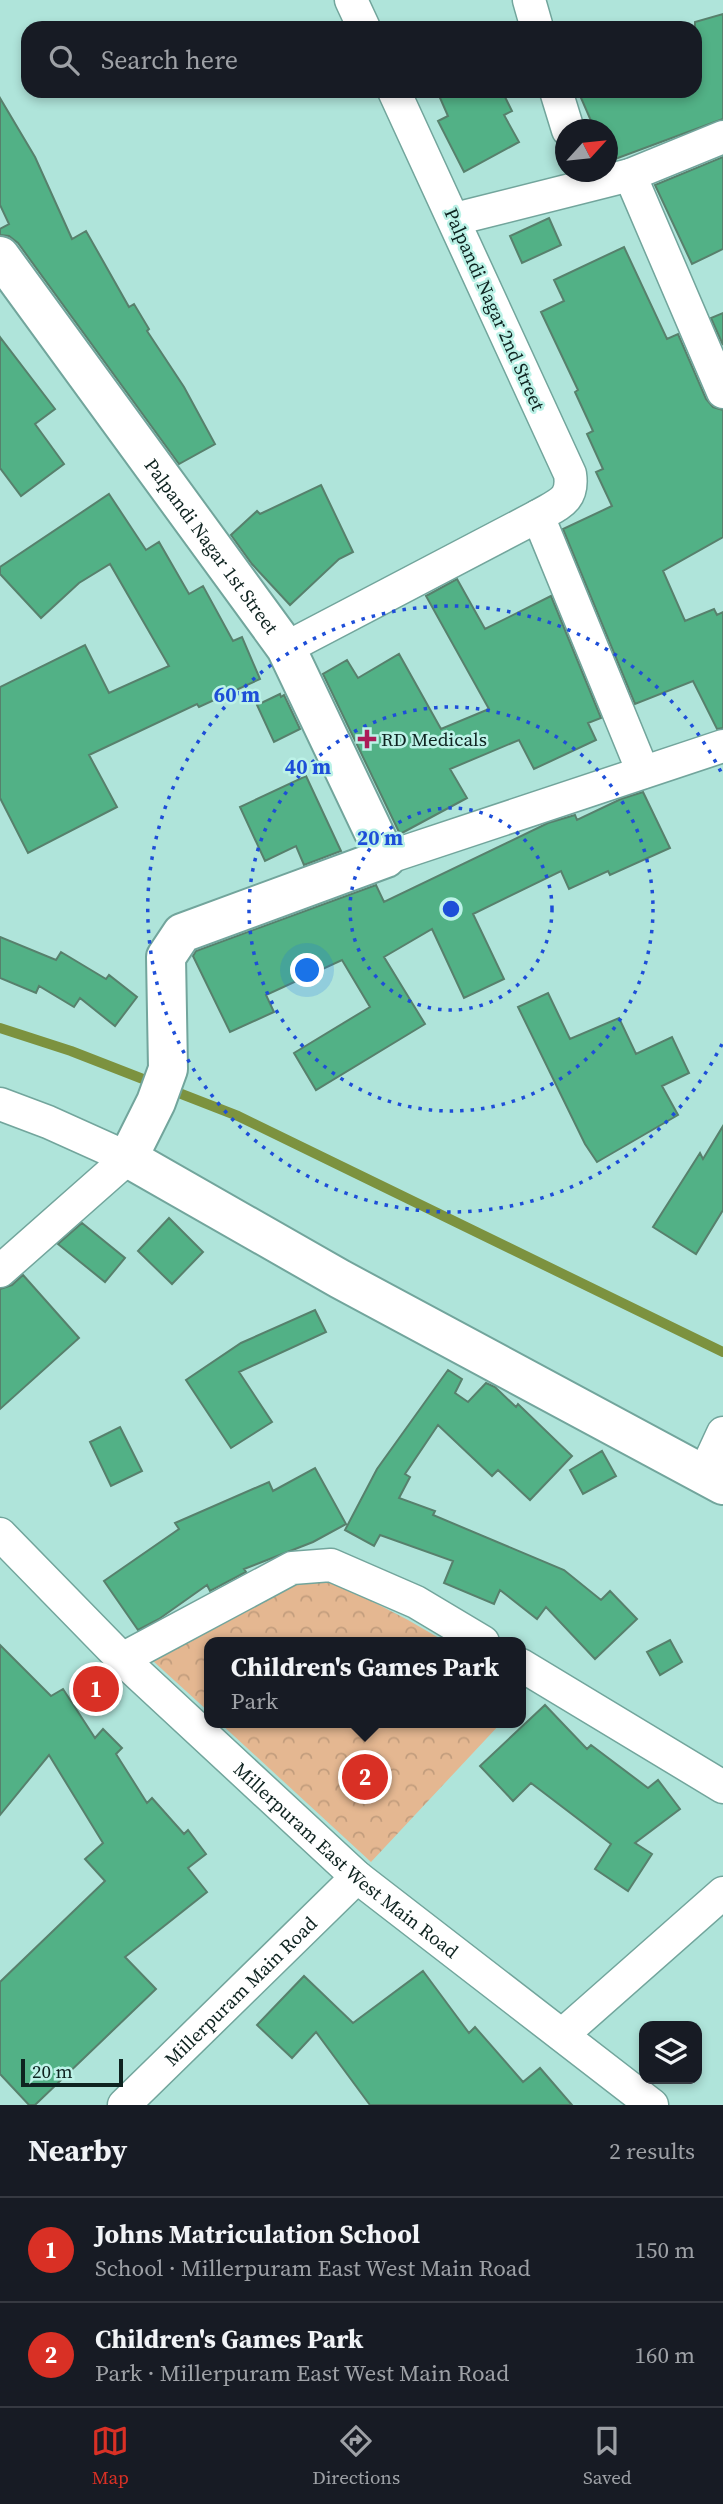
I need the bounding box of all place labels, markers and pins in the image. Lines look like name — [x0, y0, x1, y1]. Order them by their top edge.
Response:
place label: RD Medicals — [381, 726, 487, 752]
marker: RD Medicals — [359, 731, 375, 747]
centre of rings — [439, 897, 463, 921]
pin: 1 — [73, 1663, 119, 1715]
pin: 2 — [342, 1751, 388, 1803]

